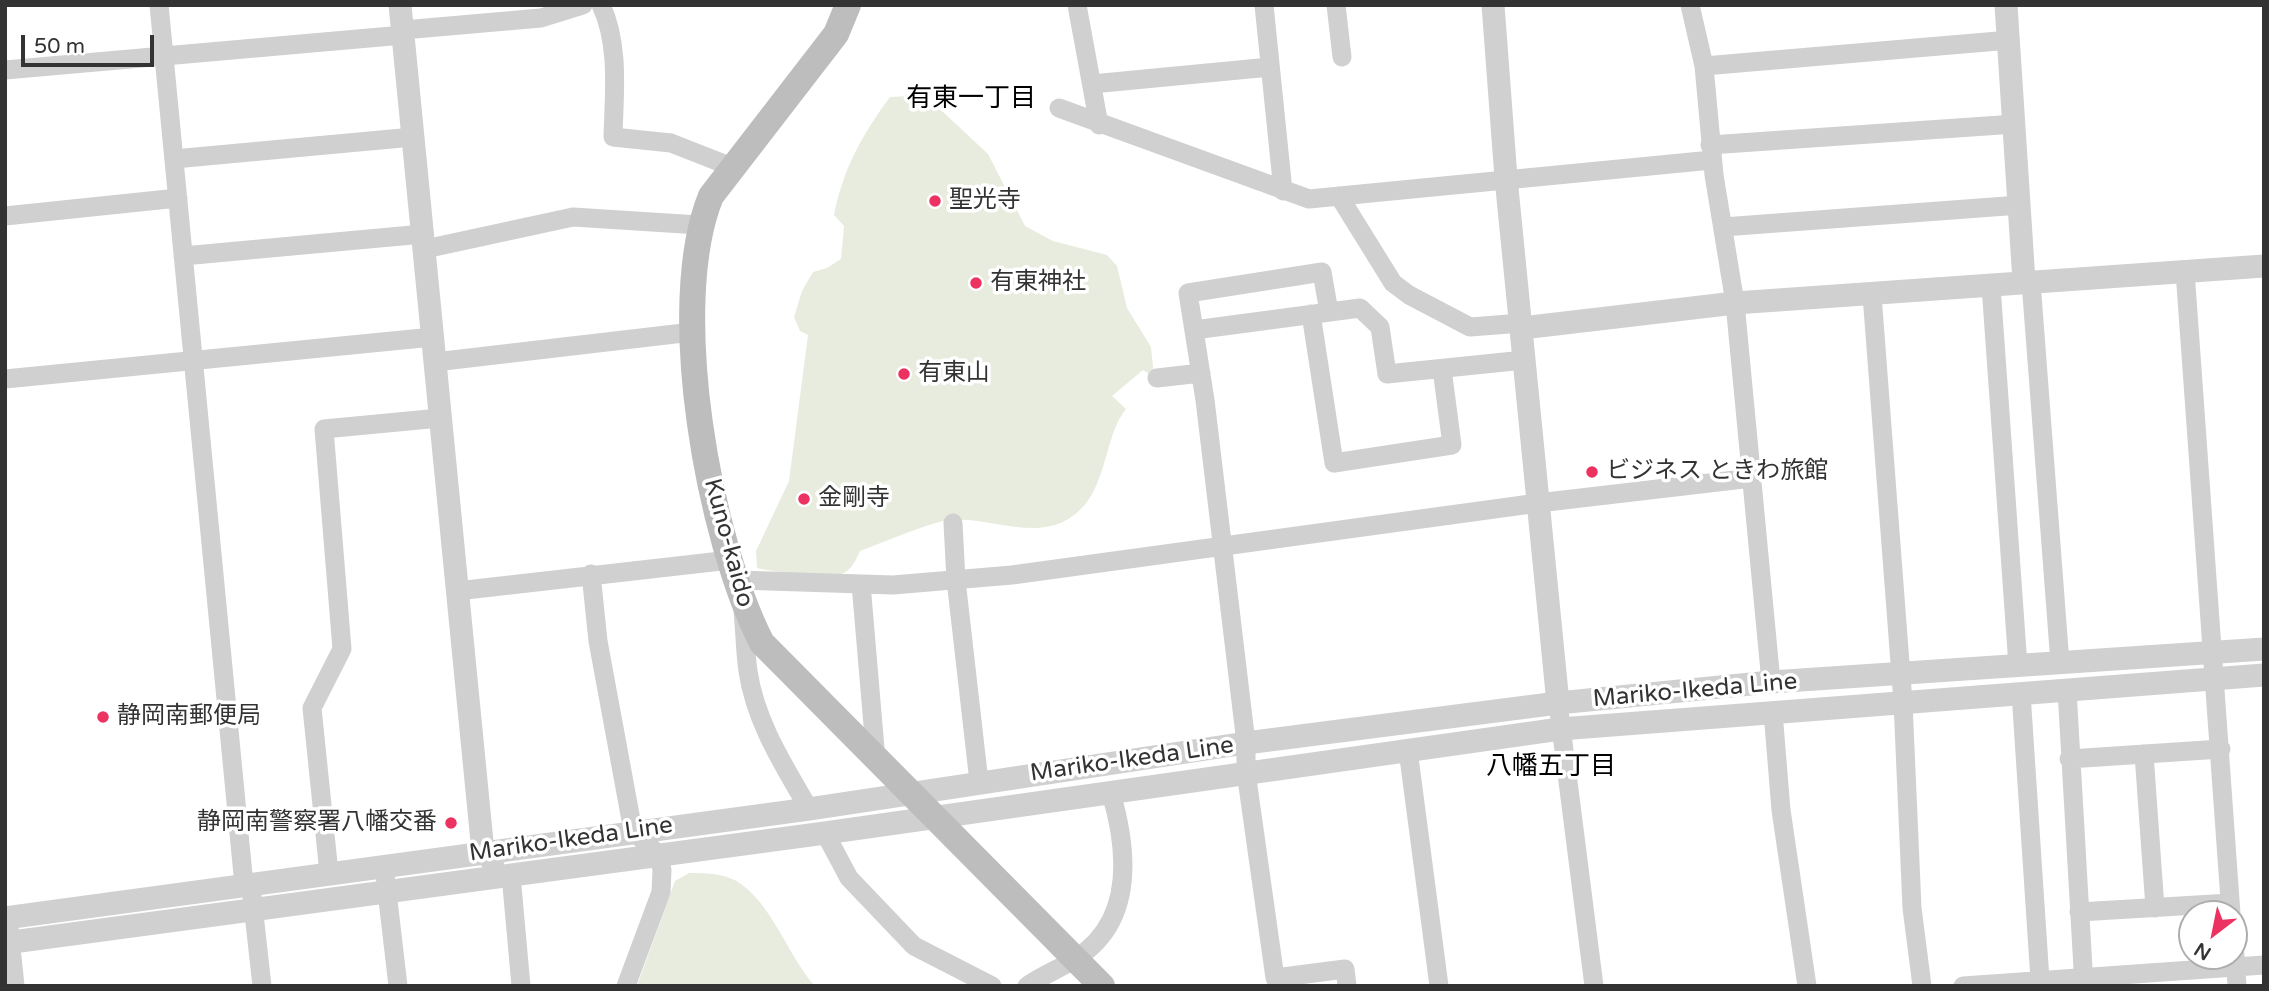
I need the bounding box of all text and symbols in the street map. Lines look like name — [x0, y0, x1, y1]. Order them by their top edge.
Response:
scale bar — [24, 21, 158, 65]
text: 50 m — [34, 34, 85, 59]
district label: 有東一丁目 — [906, 83, 1036, 115]
place label: 聖光寺 — [949, 187, 1021, 215]
marker: 聖光寺 — [927, 193, 943, 209]
place label: 有東神社 — [990, 269, 1086, 297]
marker: 有東神社 — [968, 275, 984, 291]
place label: 有東山 — [918, 360, 990, 388]
marker: 有東山 — [896, 366, 912, 382]
place label: ビジネス ときわ旅館 — [1606, 458, 1828, 486]
marker: ビジネス ときわ旅館 — [1584, 464, 1600, 480]
street label: Kuno-kaido — [697, 476, 759, 610]
place label: 金剛寺 — [818, 485, 890, 513]
marker: 金剛寺 — [796, 491, 812, 507]
street label: Mariko-Ikeda Line — [1592, 668, 1798, 714]
place label: 静岡南郵便局 — [117, 703, 261, 731]
marker: 静岡南郵便局 — [95, 709, 111, 725]
street label: Mariko-Ikeda Line — [1028, 731, 1236, 789]
district label: 八幡五丁目 — [1486, 751, 1616, 783]
place label: 静岡南警察署八幡交番 — [197, 809, 437, 837]
street label: Mariko-Ikeda Line — [467, 811, 675, 869]
marker: 静岡南警察署八幡交番 — [443, 815, 459, 831]
north arrow — [2178, 900, 2248, 970]
text: N — [2191, 938, 2215, 964]

